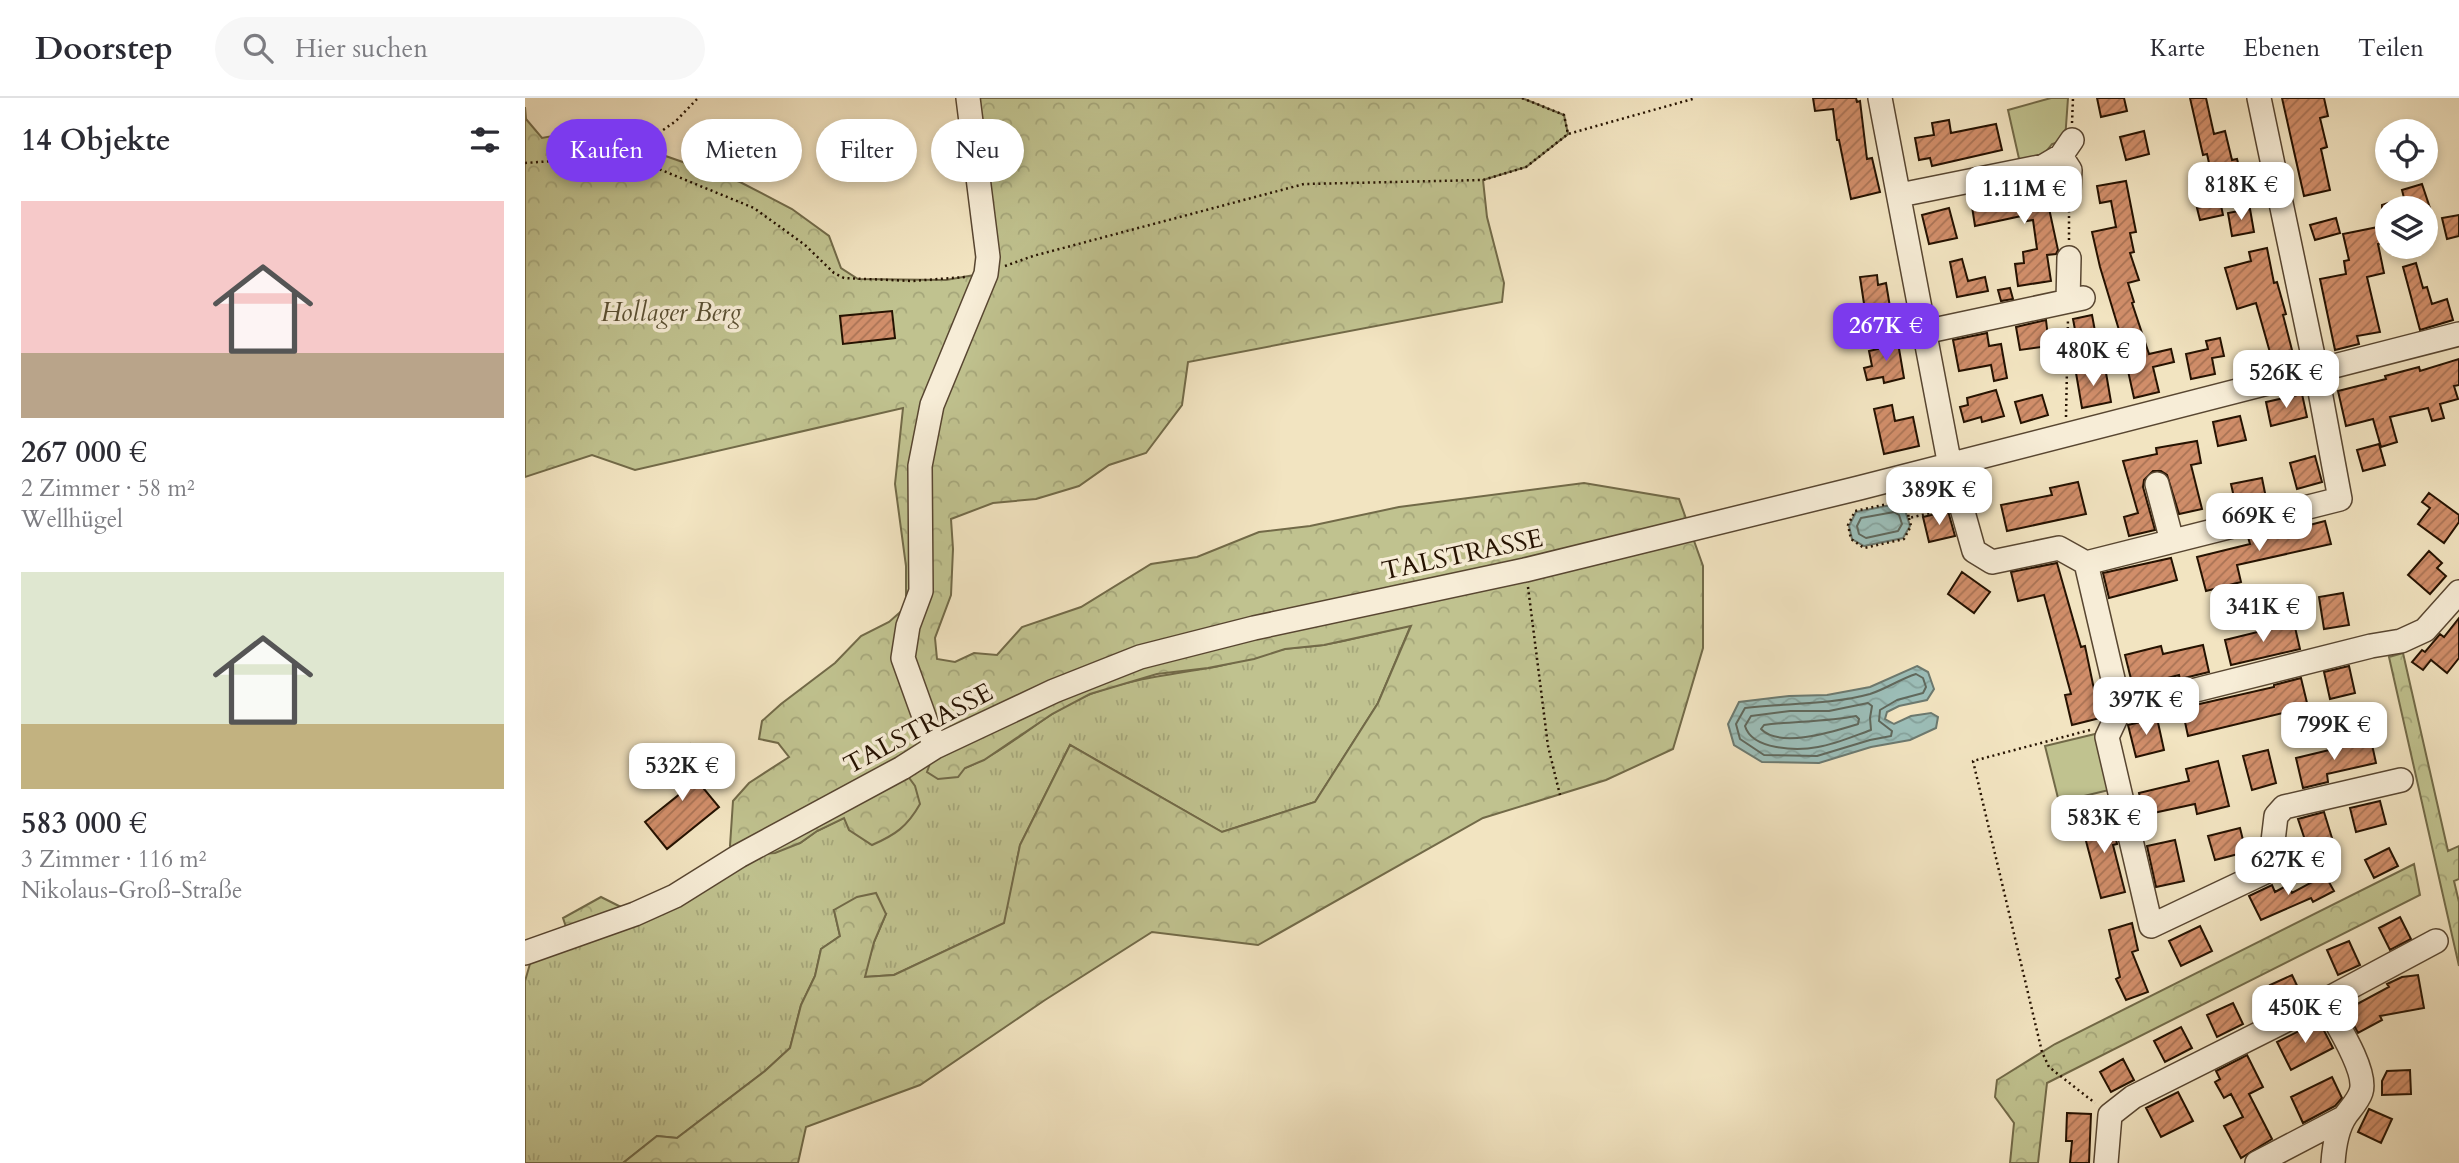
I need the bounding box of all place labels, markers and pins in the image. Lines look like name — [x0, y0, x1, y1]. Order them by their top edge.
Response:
pin: 818K € — [2184, 162, 2298, 222]
pin: 1.11M € — [1959, 166, 2089, 226]
pin: 267K € — [1829, 303, 1943, 363]
pin: 480K € — [2036, 328, 2150, 388]
pin: 526K € — [2229, 350, 2343, 410]
pin: 389K € — [1882, 468, 1996, 527]
pin: 669K € — [2202, 494, 2316, 553]
pin: 341K € — [2206, 584, 2320, 644]
pin: 397K € — [2089, 678, 2203, 737]
pin: 799K € — [2277, 702, 2391, 762]
pin: 532K € — [625, 744, 739, 803]
pin: 583K € — [2047, 796, 2161, 855]
pin: 627K € — [2231, 838, 2345, 897]
pin: 450K € — [2248, 986, 2362, 1045]

